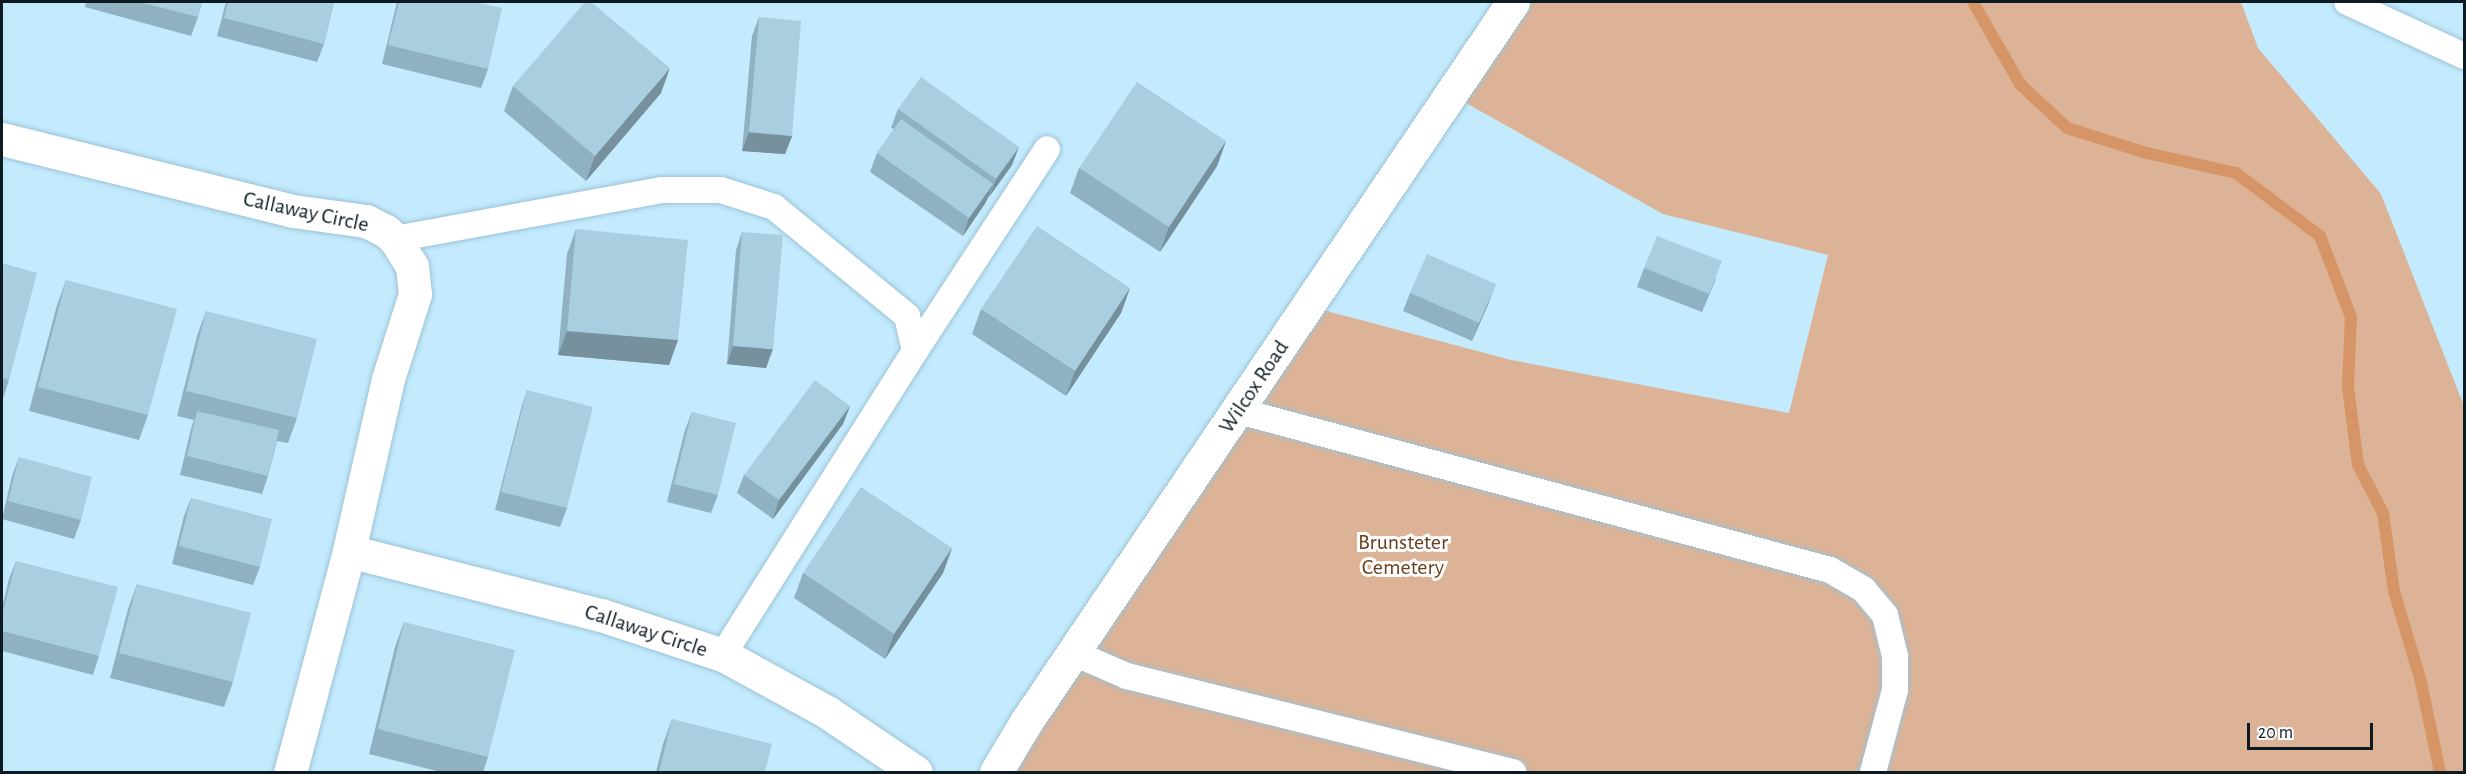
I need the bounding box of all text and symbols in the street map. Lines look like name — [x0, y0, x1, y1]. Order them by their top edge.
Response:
street label: Callaway Circle — [241, 186, 371, 238]
street label: Wilcox Road — [1213, 336, 1295, 438]
park label: Brunsteter Cemetery — [1358, 529, 1448, 580]
street label: Callaway Circle — [581, 599, 711, 663]
scale bar — [2250, 711, 2376, 749]
text: 20 m — [2258, 724, 2293, 742]

